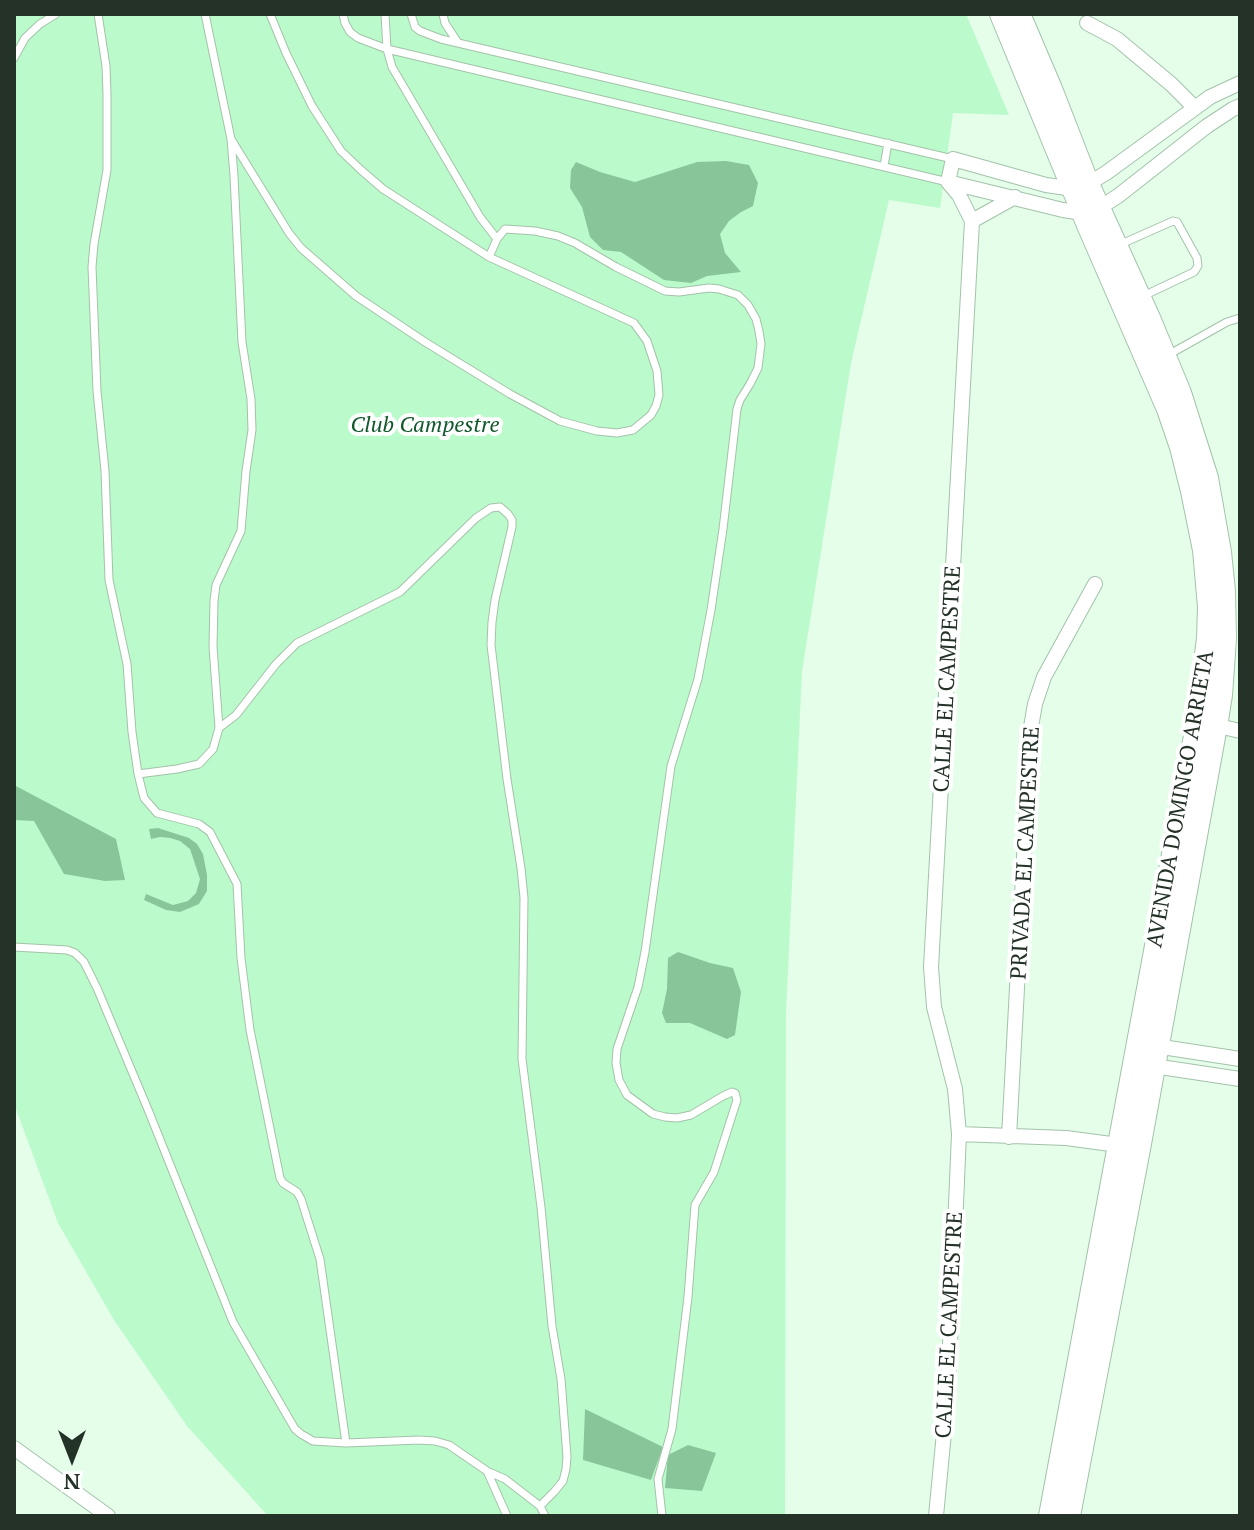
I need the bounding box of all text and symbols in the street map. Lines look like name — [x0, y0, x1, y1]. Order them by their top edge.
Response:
park label: Club Campestre — [351, 413, 499, 439]
street label: CALLE EL CAMPESTRE — [929, 565, 967, 793]
street label: AVENIDA DOMINGO ARRIETA — [1142, 648, 1220, 950]
street label: PRIVADA EL CAMPESTRE — [1006, 726, 1046, 980]
street label: CALLE EL CAMPESTRE — [931, 1211, 969, 1439]
north arrow — [32, 1418, 112, 1498]
text: N — [64, 1468, 80, 1497]

